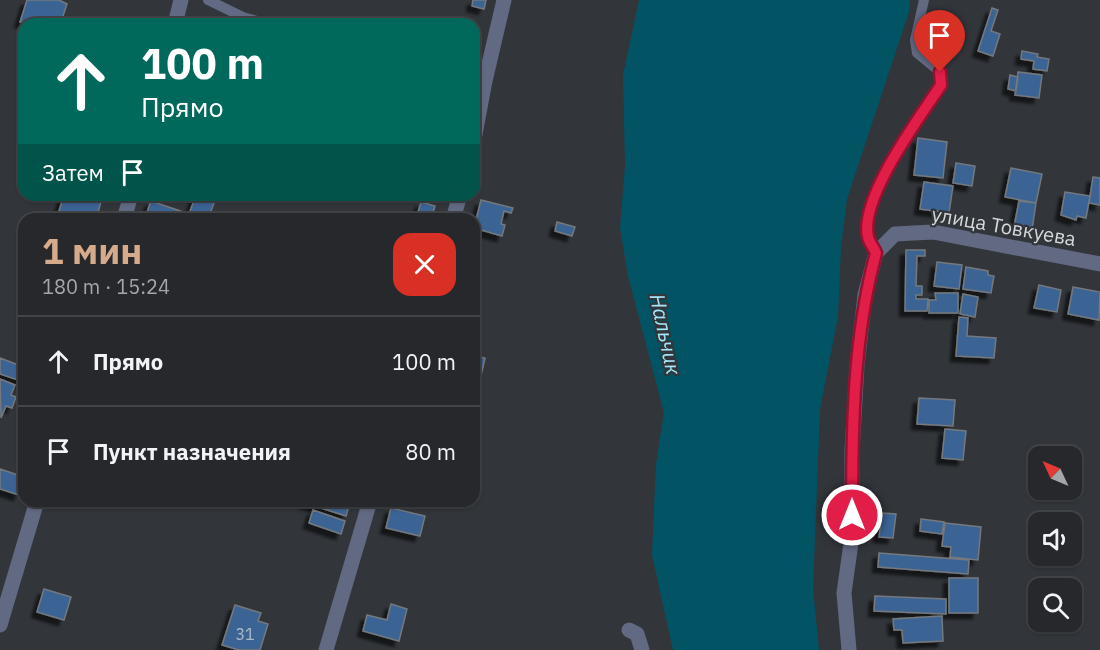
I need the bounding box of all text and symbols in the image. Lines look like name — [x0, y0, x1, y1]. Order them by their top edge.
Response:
pin — [914, 10, 965, 72]
icon: arrive — [923, 19, 956, 52]
text: 100 m — [141, 36, 264, 91]
icon: ahead — [42, 42, 120, 120]
text: Прямо — [141, 89, 224, 124]
icon: arrive — [116, 156, 149, 189]
text: Затем — [42, 158, 104, 187]
street label: улица Товкуева — [930, 200, 1079, 252]
text: 1 мин — [42, 227, 142, 274]
button: close — [393, 233, 456, 296]
text: 180 m · 15:24 — [42, 273, 170, 300]
water label: Нальчик — [644, 291, 688, 378]
icon: ahead — [42, 345, 75, 378]
text: Прямо — [93, 347, 163, 376]
text: 100 m — [392, 347, 456, 376]
icon: arrive — [42, 435, 75, 468]
text: Пункт назначения — [93, 437, 291, 466]
text: 80 m — [405, 437, 456, 466]
north arrow — [1028, 446, 1082, 500]
map controls — [1028, 446, 1082, 632]
position arrow — [820, 483, 884, 547]
button: sound — [1028, 512, 1082, 566]
button: search — [1028, 578, 1082, 632]
house number: 31 — [235, 624, 255, 644]

